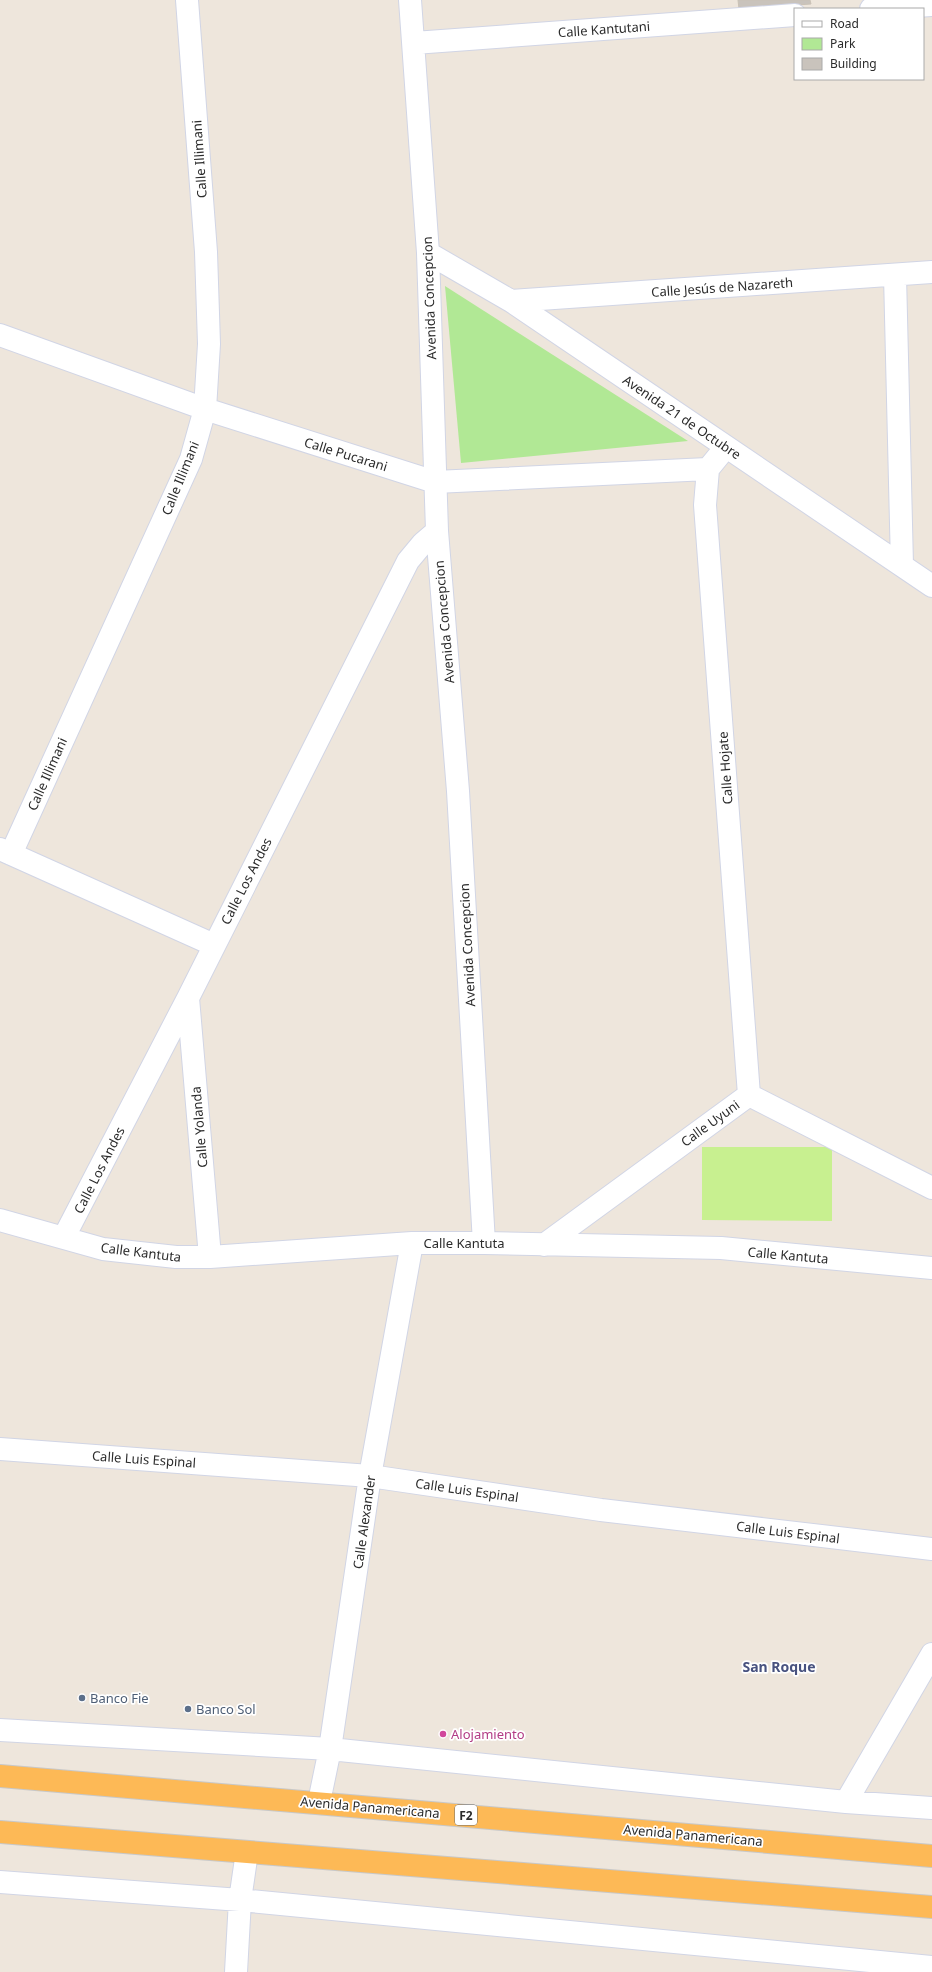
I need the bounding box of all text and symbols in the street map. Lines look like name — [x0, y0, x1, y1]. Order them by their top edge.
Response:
legend — [794, 8, 924, 80]
text: Road — [830, 15, 859, 32]
street label: Calle Kantutani — [557, 17, 651, 41]
text: Park — [830, 35, 856, 52]
text: Building — [830, 55, 877, 72]
street label: Calle Illimani — [187, 119, 211, 199]
street label: Avenida Concepcion — [418, 236, 440, 360]
street label: Calle Jesús de Nazareth — [650, 273, 794, 301]
street label: Avenida 21 de Octubre — [619, 371, 745, 463]
street label: Calle Pucarani — [302, 433, 390, 475]
street label: Calle Illimani — [157, 438, 203, 518]
street label: Avenida Concepcion — [430, 560, 458, 684]
street label: Calle Hojate — [713, 731, 737, 805]
street label: Calle Illimani — [23, 735, 71, 813]
street label: Calle Los Andes — [216, 835, 276, 927]
street label: Avenida Concepcion — [455, 883, 479, 1007]
street label: Calle Yolanda — [186, 1086, 212, 1168]
street label: Calle Uyuni — [677, 1096, 743, 1150]
street label: Calle Los Andes — [69, 1124, 129, 1216]
street label: Calle Kantuta — [423, 1234, 505, 1252]
street label: Calle Kantuta — [100, 1238, 182, 1266]
street label: Calle Kantuta — [747, 1243, 829, 1267]
street label: Calle Luis Espinal — [91, 1446, 197, 1472]
street label: Calle Alexander — [349, 1473, 380, 1570]
street label: Calle Luis Espinal — [414, 1474, 520, 1506]
street label: Calle Luis Espinal — [735, 1517, 841, 1547]
district label: San Roque — [742, 1657, 816, 1676]
place label: Banco Fie — [90, 1689, 149, 1707]
marker: Banco Fie — [77, 1693, 87, 1703]
place label: Banco Sol — [196, 1700, 256, 1718]
marker: Banco Sol — [183, 1704, 193, 1714]
place label: Alojamiento — [451, 1725, 525, 1743]
marker: Alojamiento — [438, 1729, 448, 1739]
street label: Avenida Panamericana — [300, 1792, 440, 1822]
road number: F2 — [455, 1805, 477, 1825]
street label: Avenida Panamericana — [623, 1820, 763, 1850]

